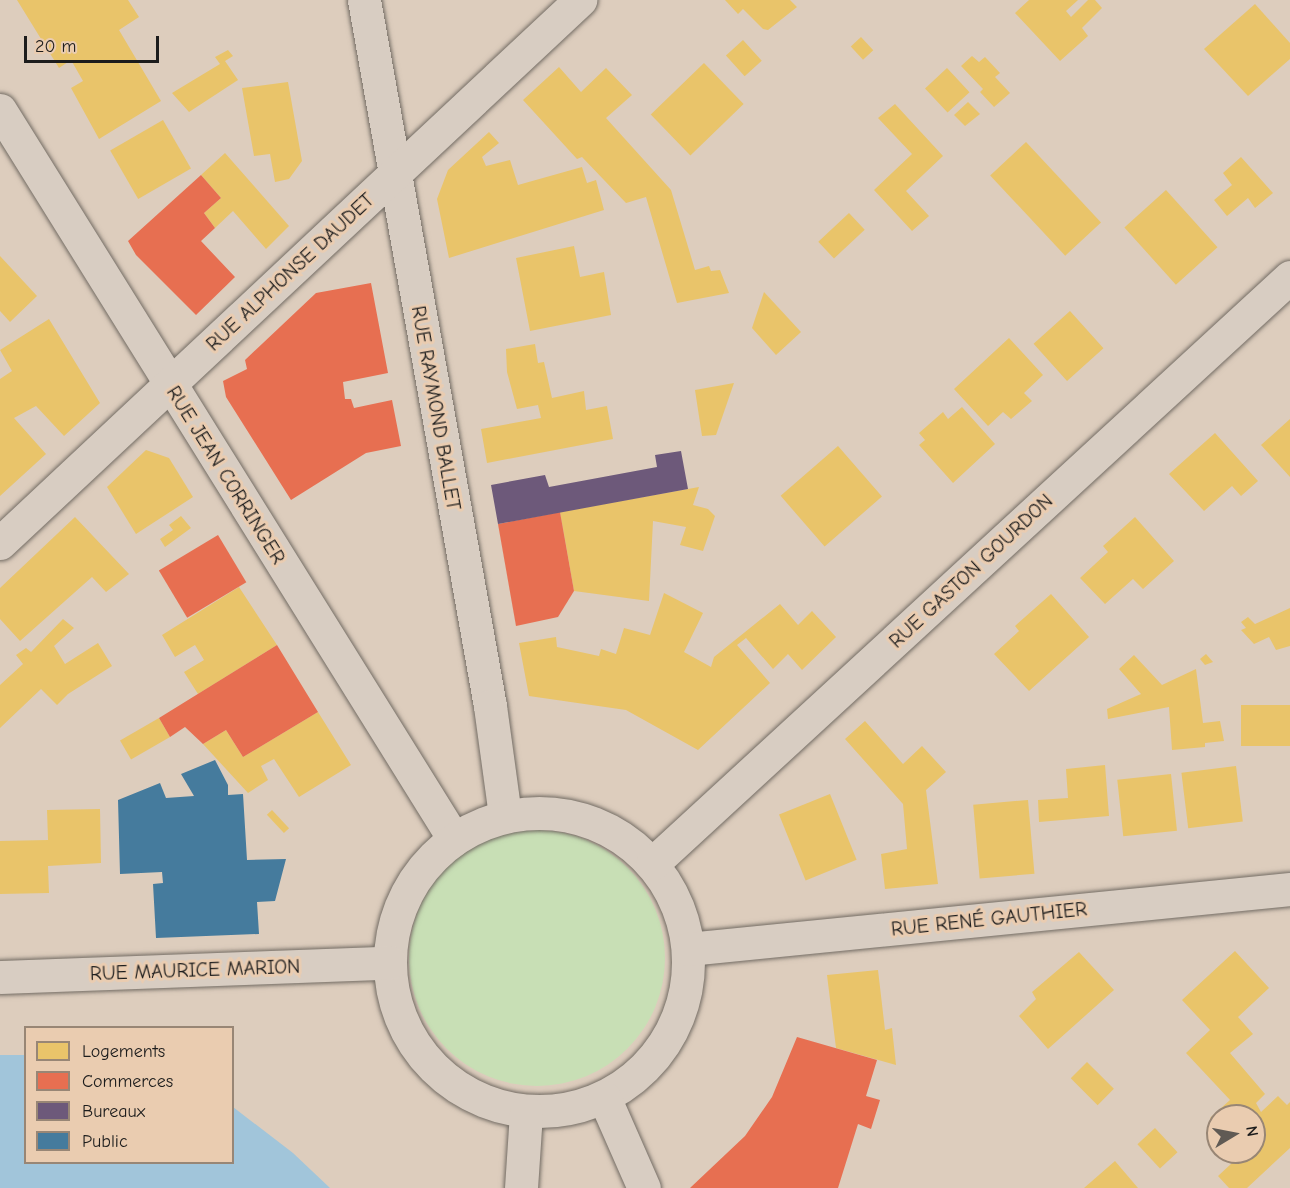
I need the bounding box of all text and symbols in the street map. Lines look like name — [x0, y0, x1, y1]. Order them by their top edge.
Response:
scale bar — [27, 24, 162, 62]
text: 20 m — [35, 36, 76, 57]
street label: RUE ALPHONSE DAUDET — [201, 188, 379, 356]
street label: RUE RAYMOND BALLET — [406, 304, 466, 512]
street label: RUE JEAN CORRINGER — [161, 382, 291, 568]
street label: RUE GASTON GOURDON — [884, 489, 1058, 653]
street label: RUE RENÉ GAUTHIER — [890, 897, 1088, 941]
street label: RUE MAURICE MARION — [89, 954, 301, 986]
legend — [24, 1026, 234, 1164]
text: Logements — [82, 1041, 165, 1062]
text: Commerces — [82, 1071, 173, 1092]
text: Bureaux — [82, 1101, 145, 1122]
north arrow — [1206, 1104, 1266, 1164]
text: N — [1242, 1125, 1262, 1138]
text: Public — [82, 1131, 128, 1152]

